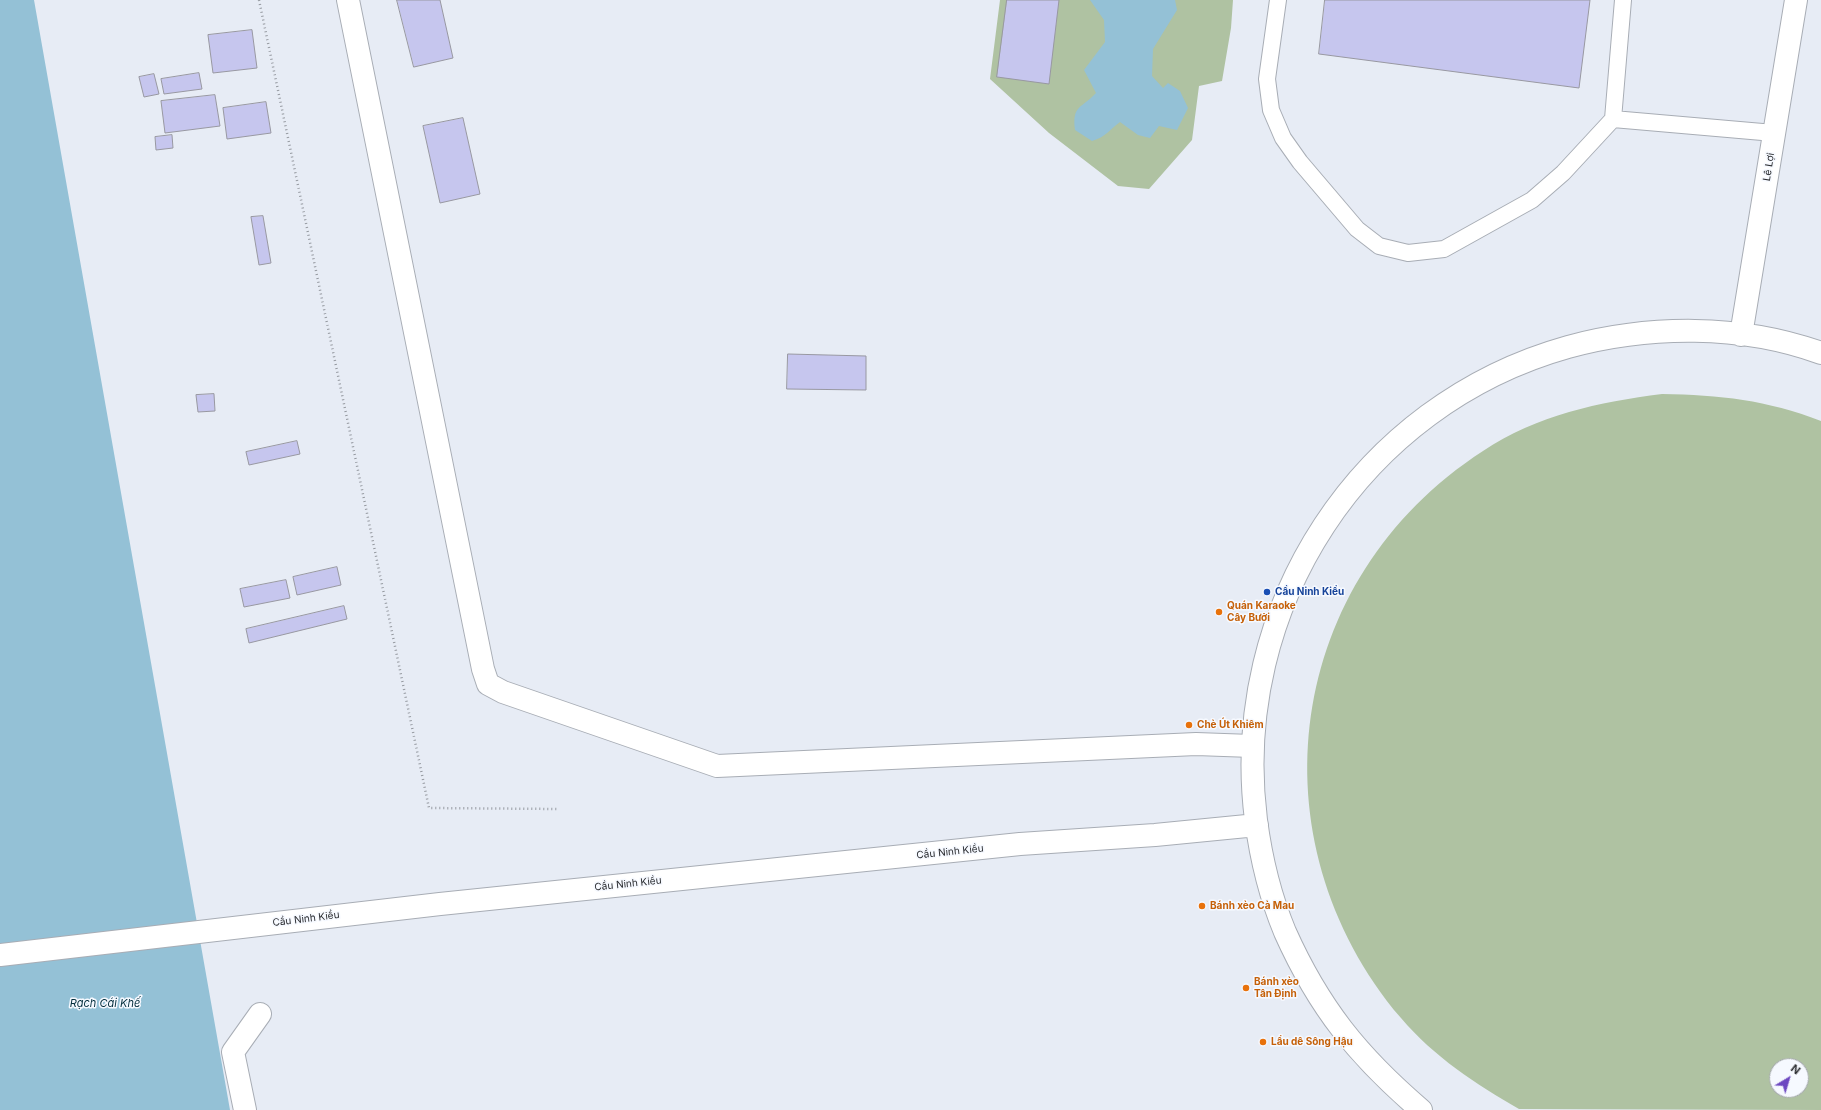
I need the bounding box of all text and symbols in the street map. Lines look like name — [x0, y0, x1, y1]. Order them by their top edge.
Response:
street label: Lê Lợi — [1761, 152, 1777, 182]
place label: Cầu Ninh Kiều — [1275, 586, 1344, 598]
marker: Cầu Ninh Kiều — [1262, 587, 1272, 597]
place label: Quán Karaoke Cây Bưởi — [1227, 600, 1296, 624]
marker: Quán Karaoke Cây Bưởi — [1214, 607, 1224, 617]
place label: Chè Út Khiêm — [1197, 719, 1264, 731]
marker: Chè Út Khiêm — [1184, 720, 1194, 730]
street label: Cầu Ninh Kiều — [916, 843, 984, 861]
street label: Cầu Ninh Kiều — [594, 875, 662, 893]
place label: Bánh xèo Cà Mau — [1210, 900, 1294, 912]
marker: Bánh xèo Cà Mau — [1197, 901, 1207, 911]
street label: Cầu Ninh Kiều — [272, 909, 340, 929]
place label: Bánh xèo Tân Định — [1254, 976, 1299, 1000]
marker: Bánh xèo Tân Định — [1241, 983, 1251, 993]
water label: Rạch Cái Khế — [70, 997, 140, 1011]
place label: Lẩu dê Sông Hậu — [1271, 1036, 1353, 1048]
marker: Lẩu dê Sông Hậu — [1258, 1037, 1268, 1047]
north arrow — [1769, 1058, 1809, 1098]
text: N — [1788, 1061, 1803, 1077]

